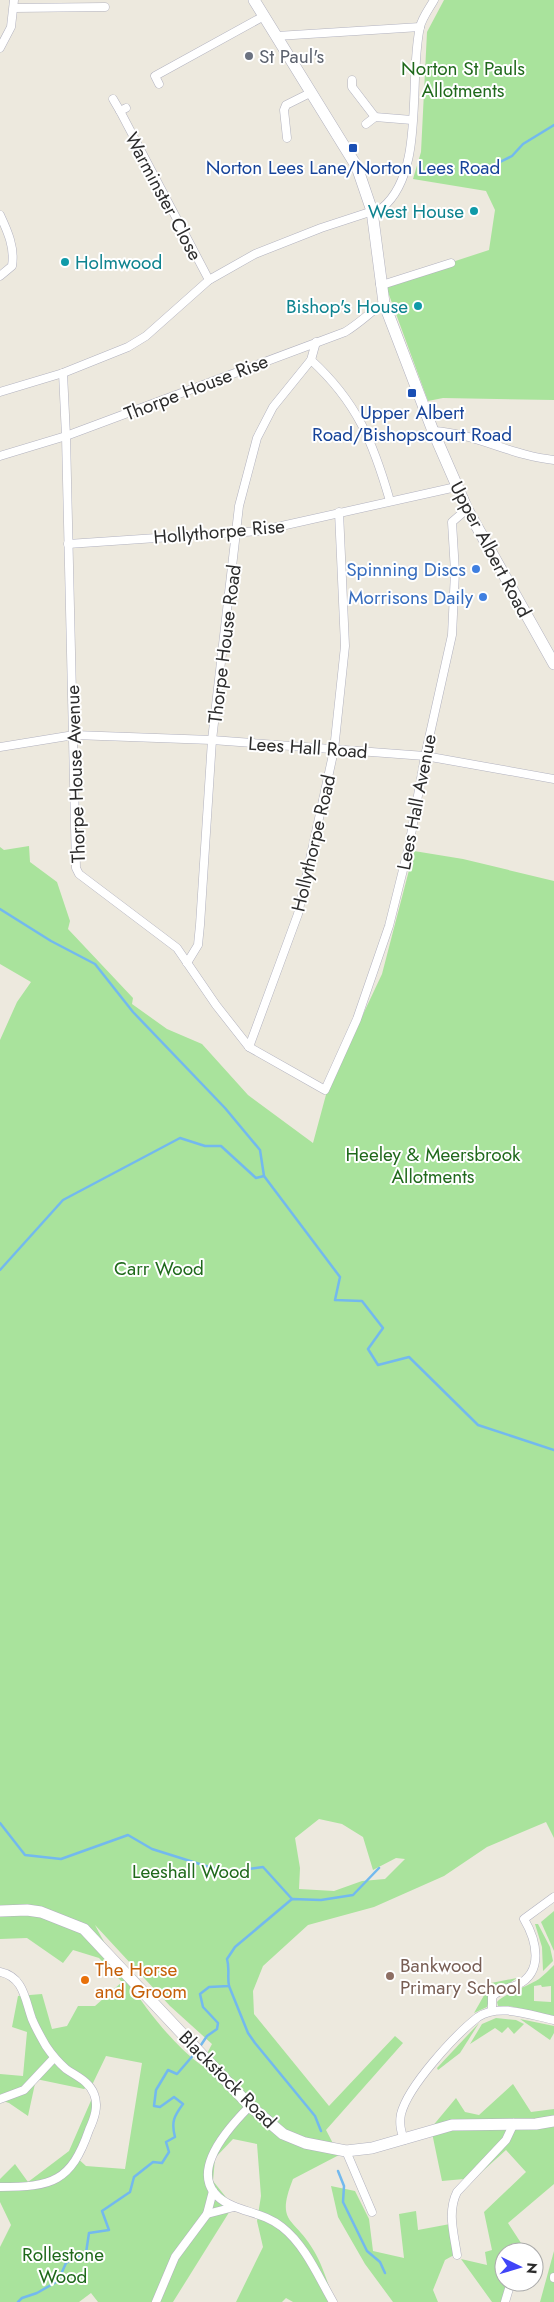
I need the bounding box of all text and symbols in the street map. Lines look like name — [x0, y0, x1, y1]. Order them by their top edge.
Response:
place label: St Paul's — [259, 43, 325, 70]
marker: St Paul's — [243, 50, 255, 62]
park label: Norton St Pauls Allotments — [401, 55, 525, 104]
street label: Warminster Close — [118, 127, 209, 265]
marker: Norton Lees Lane/Norton Lees Road — [347, 142, 359, 154]
place label: Norton Lees Lane/Norton Lees Road — [206, 154, 500, 181]
place label: West House — [368, 198, 464, 225]
marker: West House — [468, 205, 480, 217]
place label: Holmwood — [75, 249, 162, 276]
marker: Holmwood — [59, 256, 71, 268]
place label: Bishop's House — [286, 293, 408, 320]
marker: Bishop's House — [412, 300, 424, 312]
street label: Thorpe House Rise — [120, 348, 272, 427]
marker: Upper Albert Road/Bishopscourt Road — [406, 387, 418, 399]
place label: Upper Albert Road/Bishopscourt Road — [312, 399, 512, 448]
street label: Upper Albert Road — [443, 476, 538, 622]
street label: Hollythorpe Rise — [152, 512, 286, 551]
place label: Spinning Discs — [346, 556, 466, 583]
street label: Thorpe House Road — [201, 563, 248, 725]
marker: Spinning Discs — [470, 563, 482, 575]
place label: Morrisons Daily — [348, 584, 474, 611]
marker: Morrisons Daily — [477, 591, 489, 603]
street label: Thorpe House Avenue — [59, 684, 92, 864]
street label: Lees Hall Road — [247, 730, 369, 765]
street label: Lees Hall Avenue — [390, 732, 443, 872]
street label: Hollythorpe Road — [285, 772, 342, 914]
park label: Heeley & Meersbrook Allotments — [346, 1141, 521, 1190]
park label: Carr Wood — [114, 1255, 204, 1282]
park label: Leeshall Wood — [132, 1858, 250, 1885]
place label: Bankwood Primary School — [400, 1952, 521, 2001]
place label: The Horse and Groom — [95, 1956, 187, 2005]
marker: Bankwood Primary School — [384, 1970, 396, 1982]
marker: The Horse and Groom — [79, 1974, 91, 1986]
street label: Blackstock Road — [173, 2024, 283, 2134]
park label: Rollestone Wood — [22, 2241, 104, 2290]
north arrow — [494, 2242, 544, 2292]
text: N — [522, 2262, 542, 2275]

